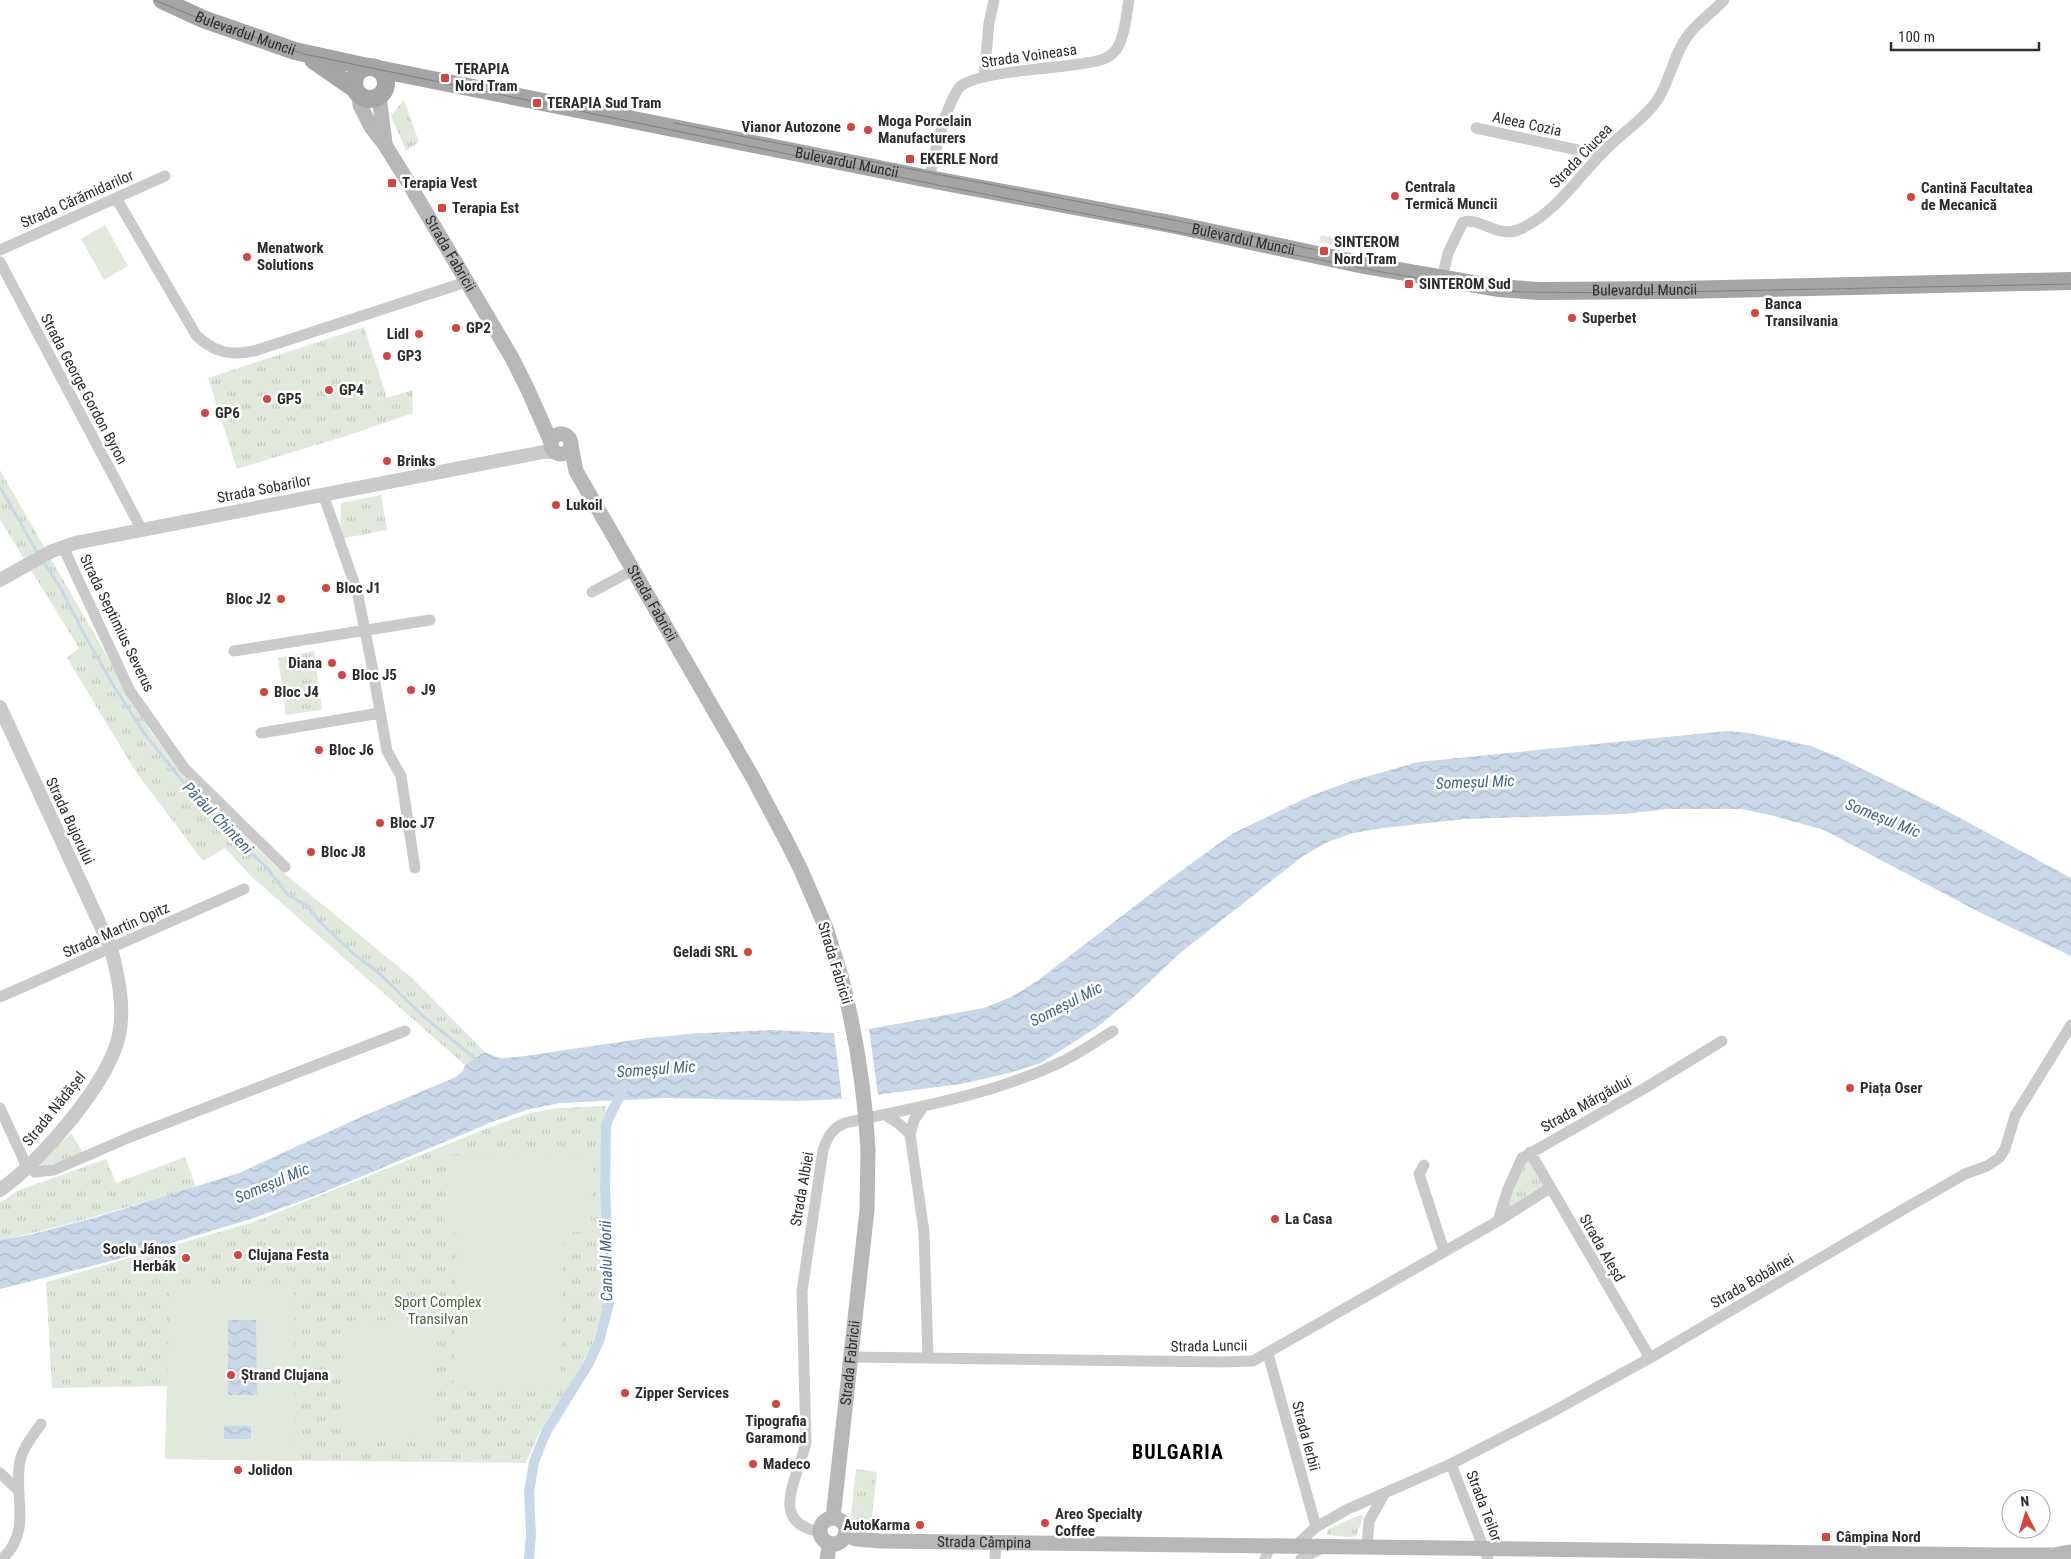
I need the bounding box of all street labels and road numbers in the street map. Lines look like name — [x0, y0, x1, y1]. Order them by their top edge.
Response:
street label: Bulevardul Muncii — [192, 8, 298, 59]
street label: Strada Voineasa — [980, 40, 1078, 72]
street label: Aleea Cozia — [1491, 108, 1563, 140]
street label: Strada Ciucea — [1546, 120, 1616, 192]
street label: Bulevardul Muncii — [793, 143, 900, 182]
street label: Strada Cărămidarilor — [18, 166, 137, 232]
street label: Strada Fabricii — [421, 212, 480, 295]
street label: Bulevardul Muncii — [1190, 220, 1297, 259]
street label: Bulevardul Muncii — [1592, 281, 1697, 300]
street label: Strada George Gordon Byron — [37, 311, 131, 467]
street label: Strada Sobarilor — [216, 471, 313, 507]
street label: Strada Septimius Severus — [76, 551, 158, 695]
street label: Strada Fabricii — [623, 562, 681, 645]
street label: Strada Bujorului — [42, 775, 98, 867]
street label: Strada Martin Opitz — [60, 898, 172, 962]
street label: Strada Fabricii — [814, 920, 856, 1006]
street label: Strada Nădășel — [19, 1068, 89, 1150]
street label: Strada Mărgăului — [1538, 1072, 1634, 1136]
street label: Strada Albiei — [787, 1150, 817, 1228]
street label: Strada Aleșd — [1575, 1211, 1629, 1285]
street label: Strada Bobâlnei — [1707, 1250, 1797, 1312]
street label: Strada Fabricii — [836, 1320, 864, 1406]
street label: Strada Luncii — [1170, 1336, 1248, 1356]
street label: Strada Ierbii — [1288, 1399, 1324, 1473]
street label: Strada Teilor — [1462, 1468, 1506, 1544]
street label: Strada Câmpina — [937, 1533, 1031, 1552]

